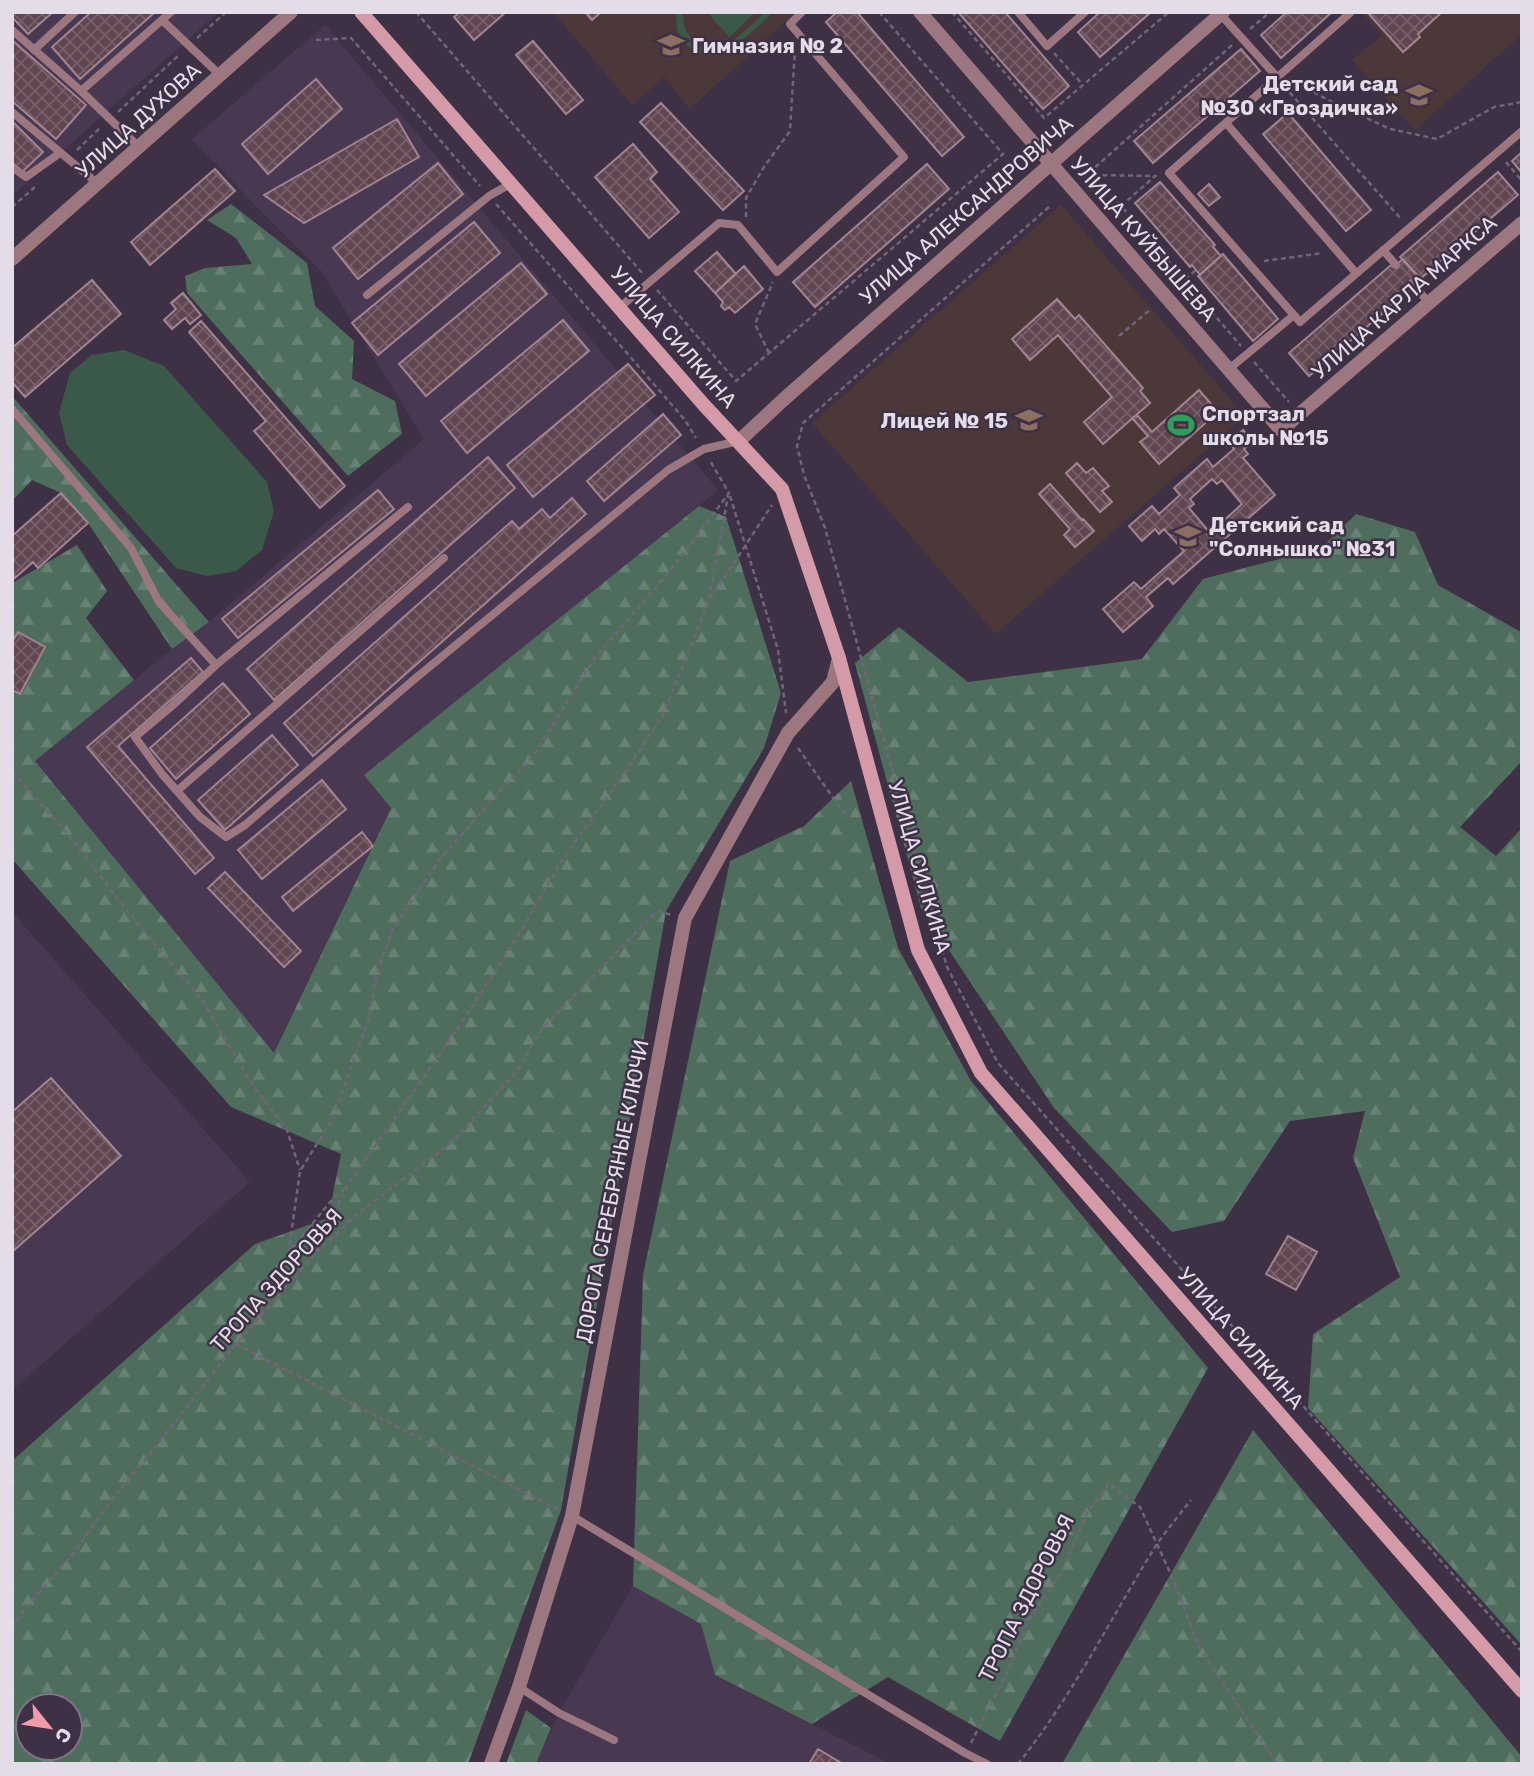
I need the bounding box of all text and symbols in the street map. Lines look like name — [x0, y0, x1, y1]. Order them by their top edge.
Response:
school or university icon: Гимназия № 2 — [656, 30, 686, 60]
place label: Гимназия № 2 — [692, 33, 843, 58]
street label: УЛИЦА ДУХОВА — [70, 57, 206, 183]
place label: Детский сад №30 «Гвоздичка» — [1201, 71, 1398, 120]
school or university icon: Детский сад №30 «Гвоздичка» — [1404, 80, 1434, 110]
street label: УЛИЦА АЛЕКСАНДРОВИЧА — [854, 111, 1078, 309]
street label: УЛИЦА КУЙБЫШЕВА — [1066, 152, 1222, 326]
street label: УЛИЦА КАРЛА МАРКСА — [1306, 210, 1502, 384]
street label: УЛИЦА СИЛКИНА — [606, 261, 742, 413]
place label: Спортзал школы №15 — [1202, 401, 1329, 450]
school or university icon: Лицей № 15 — [1014, 405, 1044, 435]
place label: Лицей № 15 — [880, 408, 1008, 433]
sports icon: Спортзал школы №15 — [1166, 410, 1196, 440]
place label: Детский сад "Солнышко" №31 — [1209, 512, 1395, 561]
school or university icon: Детский сад "Солнышко" №31 — [1173, 521, 1203, 551]
street label: УЛИЦА СИЛКИНА — [883, 777, 957, 957]
street label: ДОРОГА СЕРЕБРЯНЫЕ КЛЮЧИ — [570, 1037, 654, 1345]
street label: ТРОПА ЗДОРОВЬЯ — [205, 1203, 347, 1357]
street label: УЛИЦА СИЛКИНА — [1173, 1262, 1309, 1414]
street label: ТРОПА ЗДОРОВЬЯ — [973, 1510, 1079, 1686]
north arrow — [14, 1692, 84, 1762]
text: С — [50, 1724, 77, 1747]

